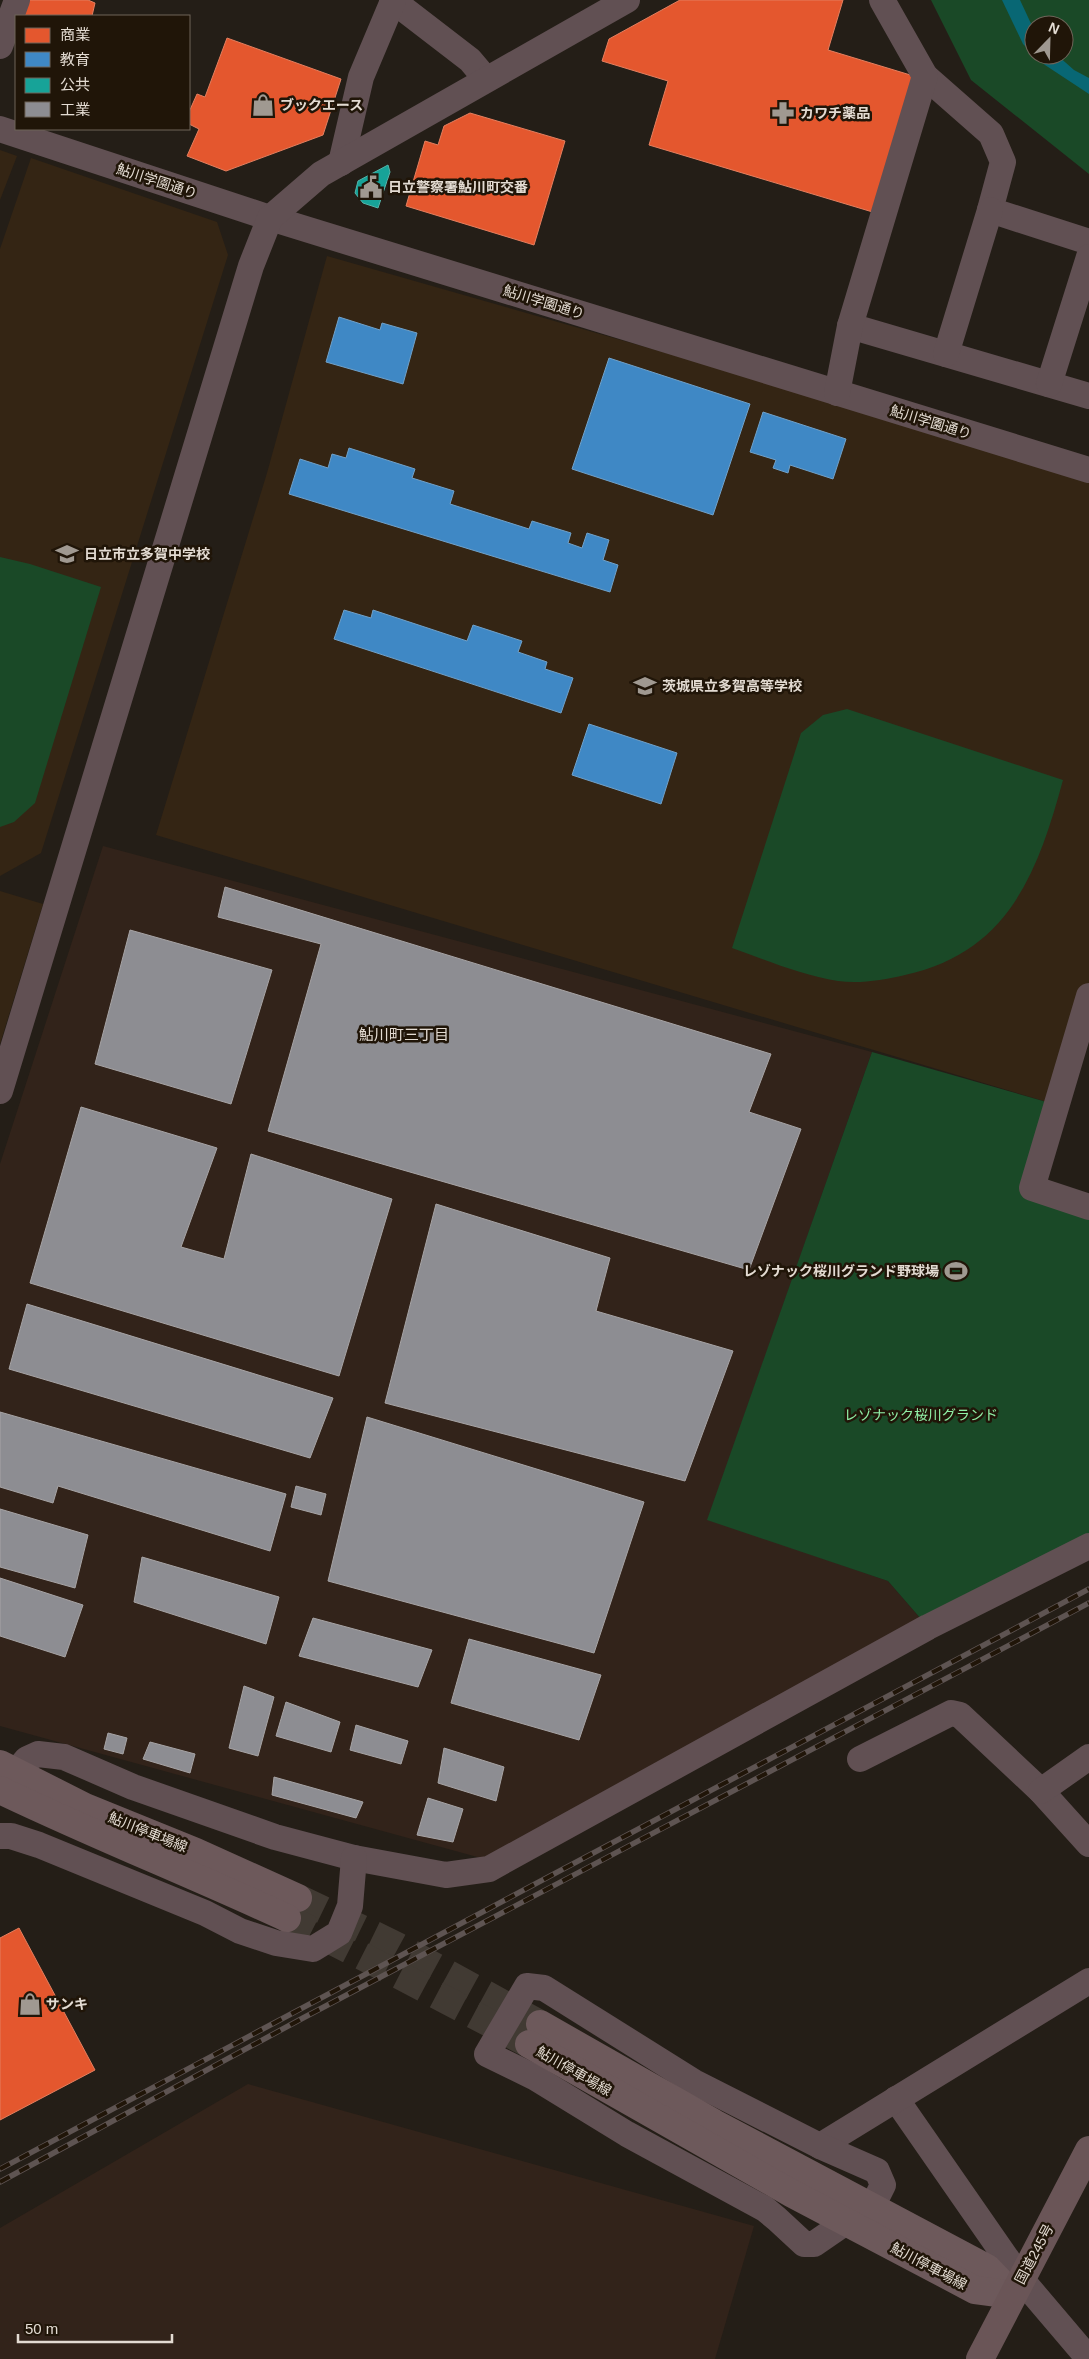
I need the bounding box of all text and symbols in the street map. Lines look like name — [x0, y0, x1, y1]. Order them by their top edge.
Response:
legend — [15, 15, 190, 130]
north arrow — [1024, 15, 1074, 65]
text: N — [1046, 19, 1062, 37]
text: 商業 — [60, 26, 90, 43]
text: 教育 — [60, 51, 90, 68]
text: 公共 — [60, 76, 90, 93]
shop icon: ブックエース — [250, 92, 276, 118]
place label: ブックエース — [280, 97, 363, 113]
pharmacy icon: カワチ薬品 — [770, 100, 796, 126]
text: 工業 — [60, 101, 90, 118]
place label: カワチ薬品 — [800, 105, 870, 121]
street label: 鮎川学園通り — [115, 160, 199, 202]
public building icon: 日立警察署鮎川町交番 — [358, 174, 384, 200]
place label: 日立警察署鮎川町交番 — [388, 179, 528, 195]
street label: 鮎川学園通り — [501, 282, 587, 322]
street label: 鮎川学園通り — [888, 402, 974, 442]
school or university icon: 日立市立多賀中学校 — [54, 541, 80, 567]
place label: 日立市立多賀中学校 — [84, 546, 210, 562]
school or university icon: 茨城県立多賀高等学校 — [632, 673, 658, 699]
place label: 茨城県立多賀高等学校 — [662, 678, 802, 694]
district label: 鮎川町三丁目 — [359, 1026, 449, 1043]
sports icon: レゾナック桜川グランド野球場 — [943, 1258, 969, 1284]
place label: レゾナック桜川グランド野球場 — [743, 1263, 939, 1279]
park label: レゾナック桜川グランド — [844, 1407, 998, 1423]
street label: 鮎川停車場線 — [106, 1809, 190, 1855]
shop icon: サンキ — [17, 1991, 43, 2017]
place label: サンキ — [46, 1996, 88, 2012]
street label: 鮎川停車場線 — [534, 2043, 614, 2099]
street label: 国道245号 — [1012, 2221, 1056, 2287]
street label: 鮎川停車場線 — [888, 2239, 970, 2293]
scale bar — [18, 2312, 171, 2344]
text: 50 m — [25, 2320, 58, 2337]

